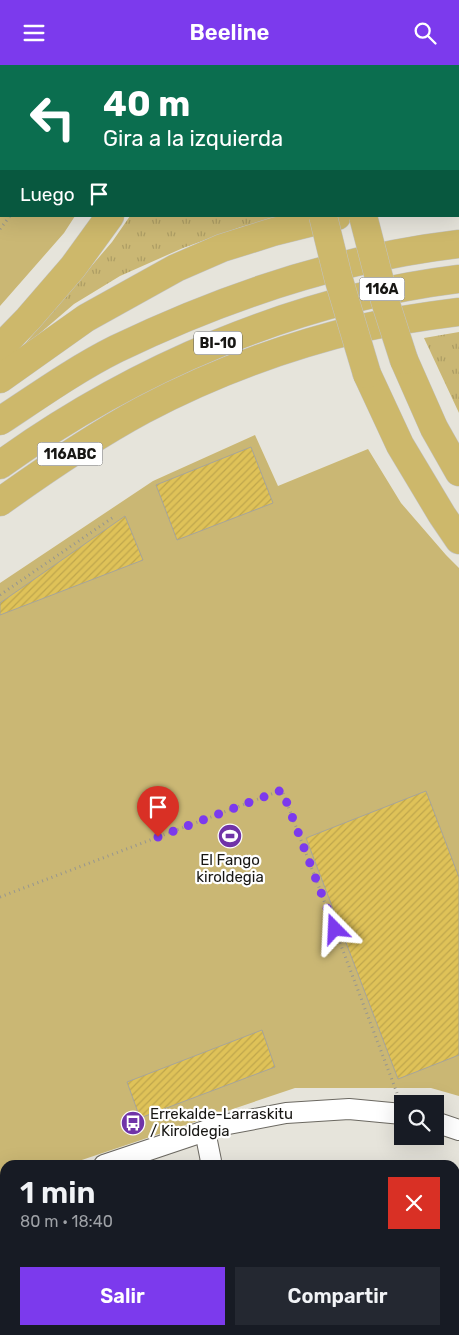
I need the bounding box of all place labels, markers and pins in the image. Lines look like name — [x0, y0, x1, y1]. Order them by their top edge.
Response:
pin — [137, 786, 179, 837]
sports icon: El Fango kiroldegia — [217, 823, 243, 849]
place label: El Fango kiroldegia — [196, 851, 264, 886]
place label: Errekalde-Larraskitu / Kiroldegia — [150, 1105, 293, 1140]
bus stop icon: Errekalde-Larraskitu / Kiroldegia — [120, 1110, 146, 1136]

